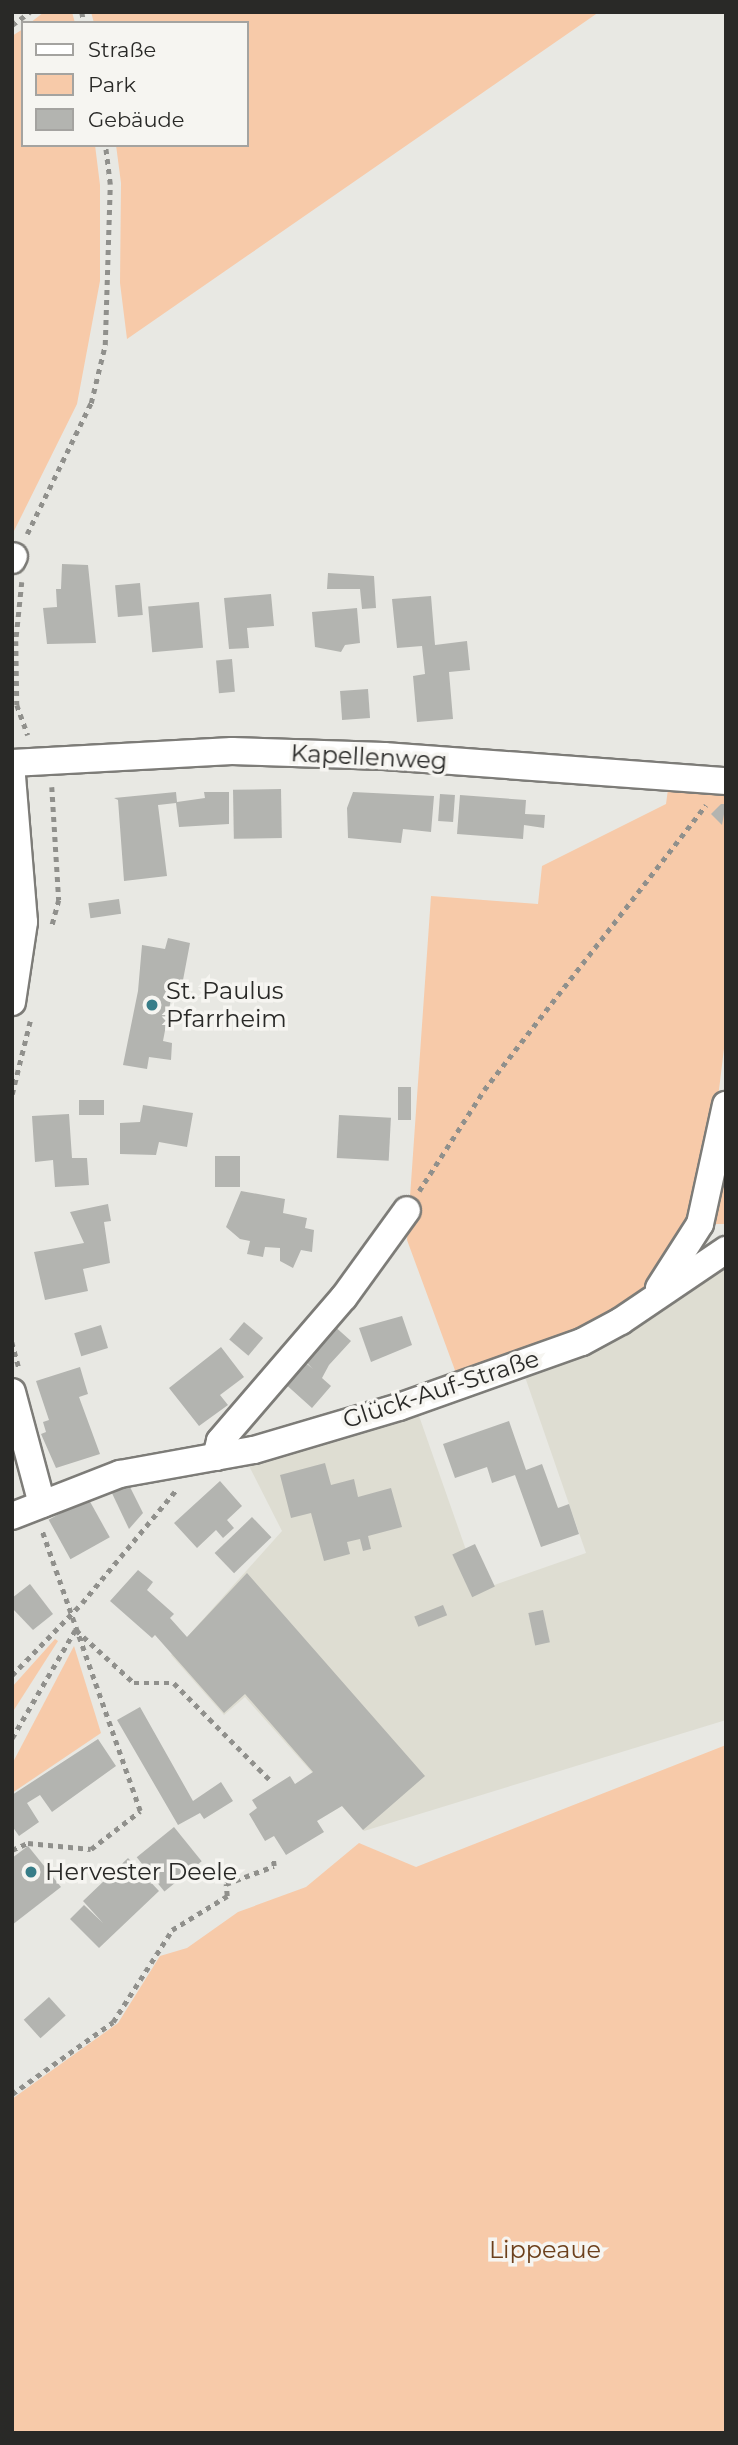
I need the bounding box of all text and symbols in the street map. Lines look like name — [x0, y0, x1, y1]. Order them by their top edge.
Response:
legend — [21, 21, 248, 147]
text: Straße — [88, 37, 156, 62]
text: Park — [88, 72, 136, 97]
text: Gebäude — [88, 107, 185, 132]
street label: Kapellenweg — [290, 739, 448, 775]
place label: St. Paulus Pfarrheim — [166, 977, 287, 1033]
marker: St. Paulus Pfarrheim — [144, 997, 160, 1013]
street label: Glück-Auf-Straße — [339, 1344, 543, 1434]
place label: Hervester Deele — [45, 1858, 237, 1886]
marker: Hervester Deele — [23, 1864, 39, 1880]
park label: Lippeaue — [489, 2236, 601, 2264]

